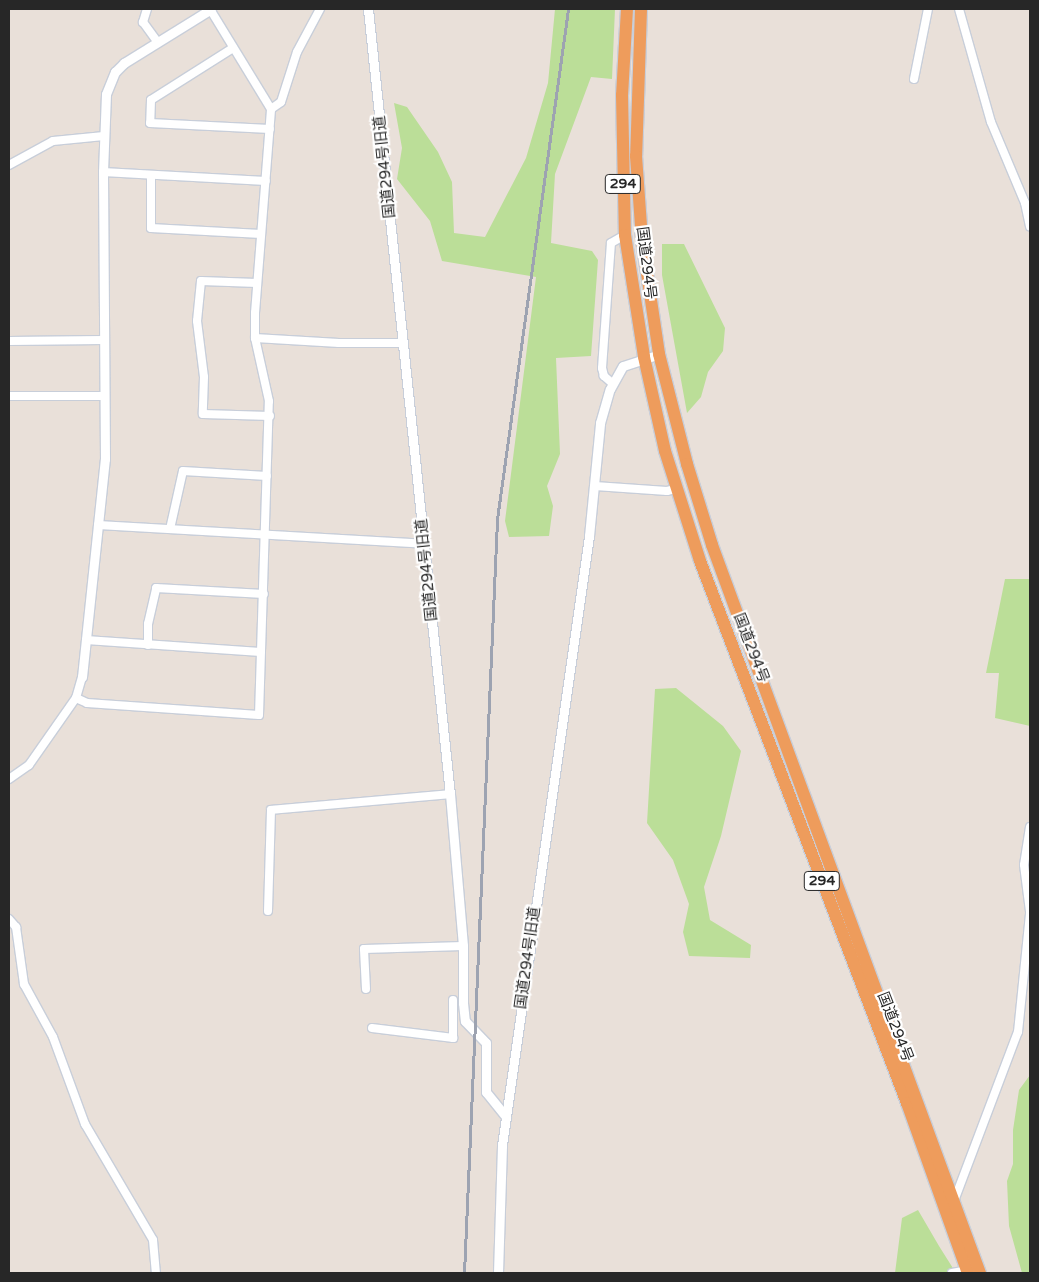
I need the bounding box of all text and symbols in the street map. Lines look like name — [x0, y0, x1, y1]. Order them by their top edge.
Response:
street label: 国道294号旧道 — [371, 115, 399, 219]
road number: 294 — [604, 172, 642, 195]
street label: 国道294号 — [633, 226, 659, 300]
street label: 国道294号旧道 — [413, 518, 441, 622]
street label: 国道294号 — [729, 611, 773, 685]
road number: 294 — [803, 869, 841, 892]
street label: 国道294号旧道 — [512, 906, 544, 1010]
street label: 国道294号 — [873, 990, 917, 1064]

